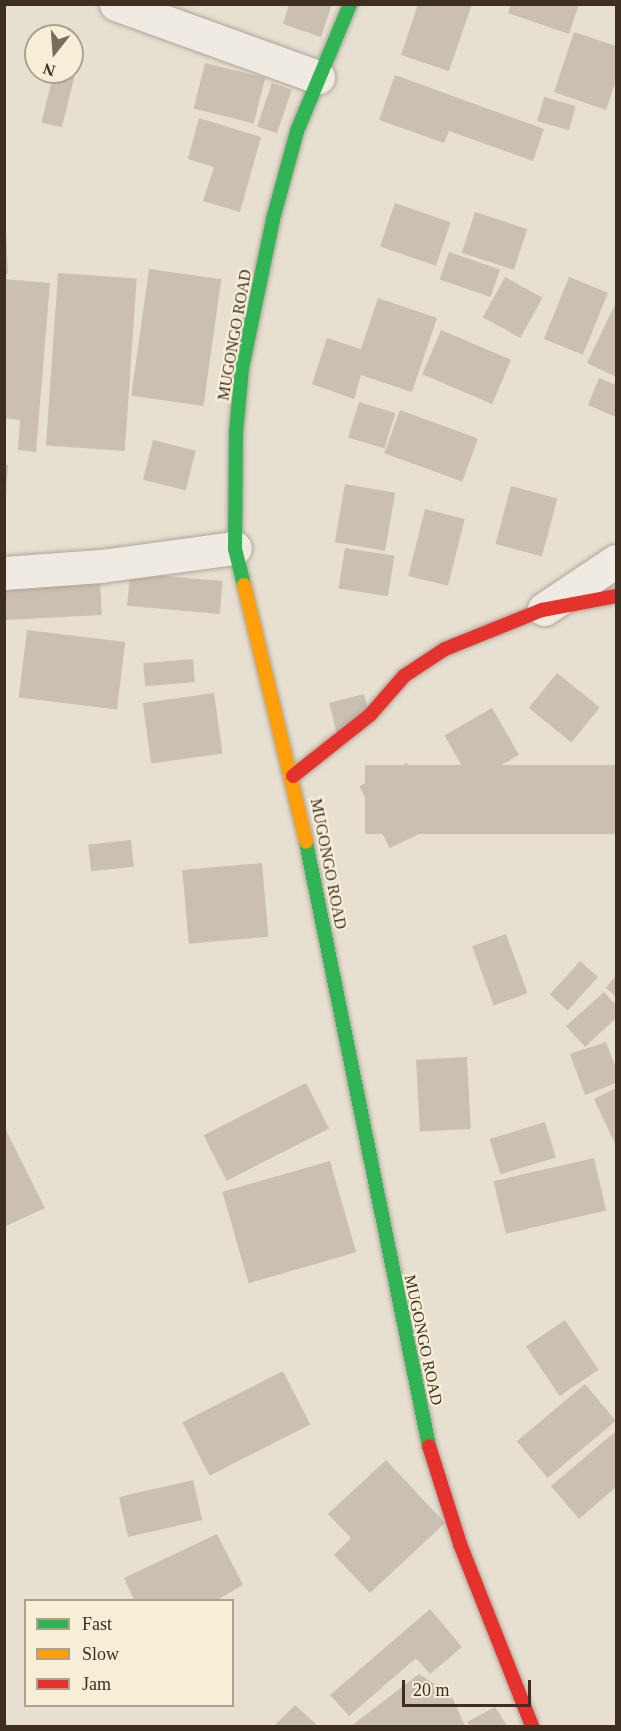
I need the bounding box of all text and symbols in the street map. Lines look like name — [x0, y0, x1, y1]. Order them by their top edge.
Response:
north arrow — [24, 24, 84, 84]
text: N — [41, 60, 57, 80]
street label: MUGONGO ROAD — [214, 268, 256, 402]
street label: MUGONGO ROAD — [306, 797, 350, 931]
street label: MUGONGO ROAD — [400, 1273, 446, 1407]
legend — [24, 1599, 234, 1707]
text: Fast — [82, 1614, 112, 1634]
text: Slow — [82, 1644, 119, 1664]
scale bar — [405, 1668, 534, 1706]
text: Jam — [82, 1674, 111, 1694]
text: 20 m — [413, 1680, 450, 1700]

